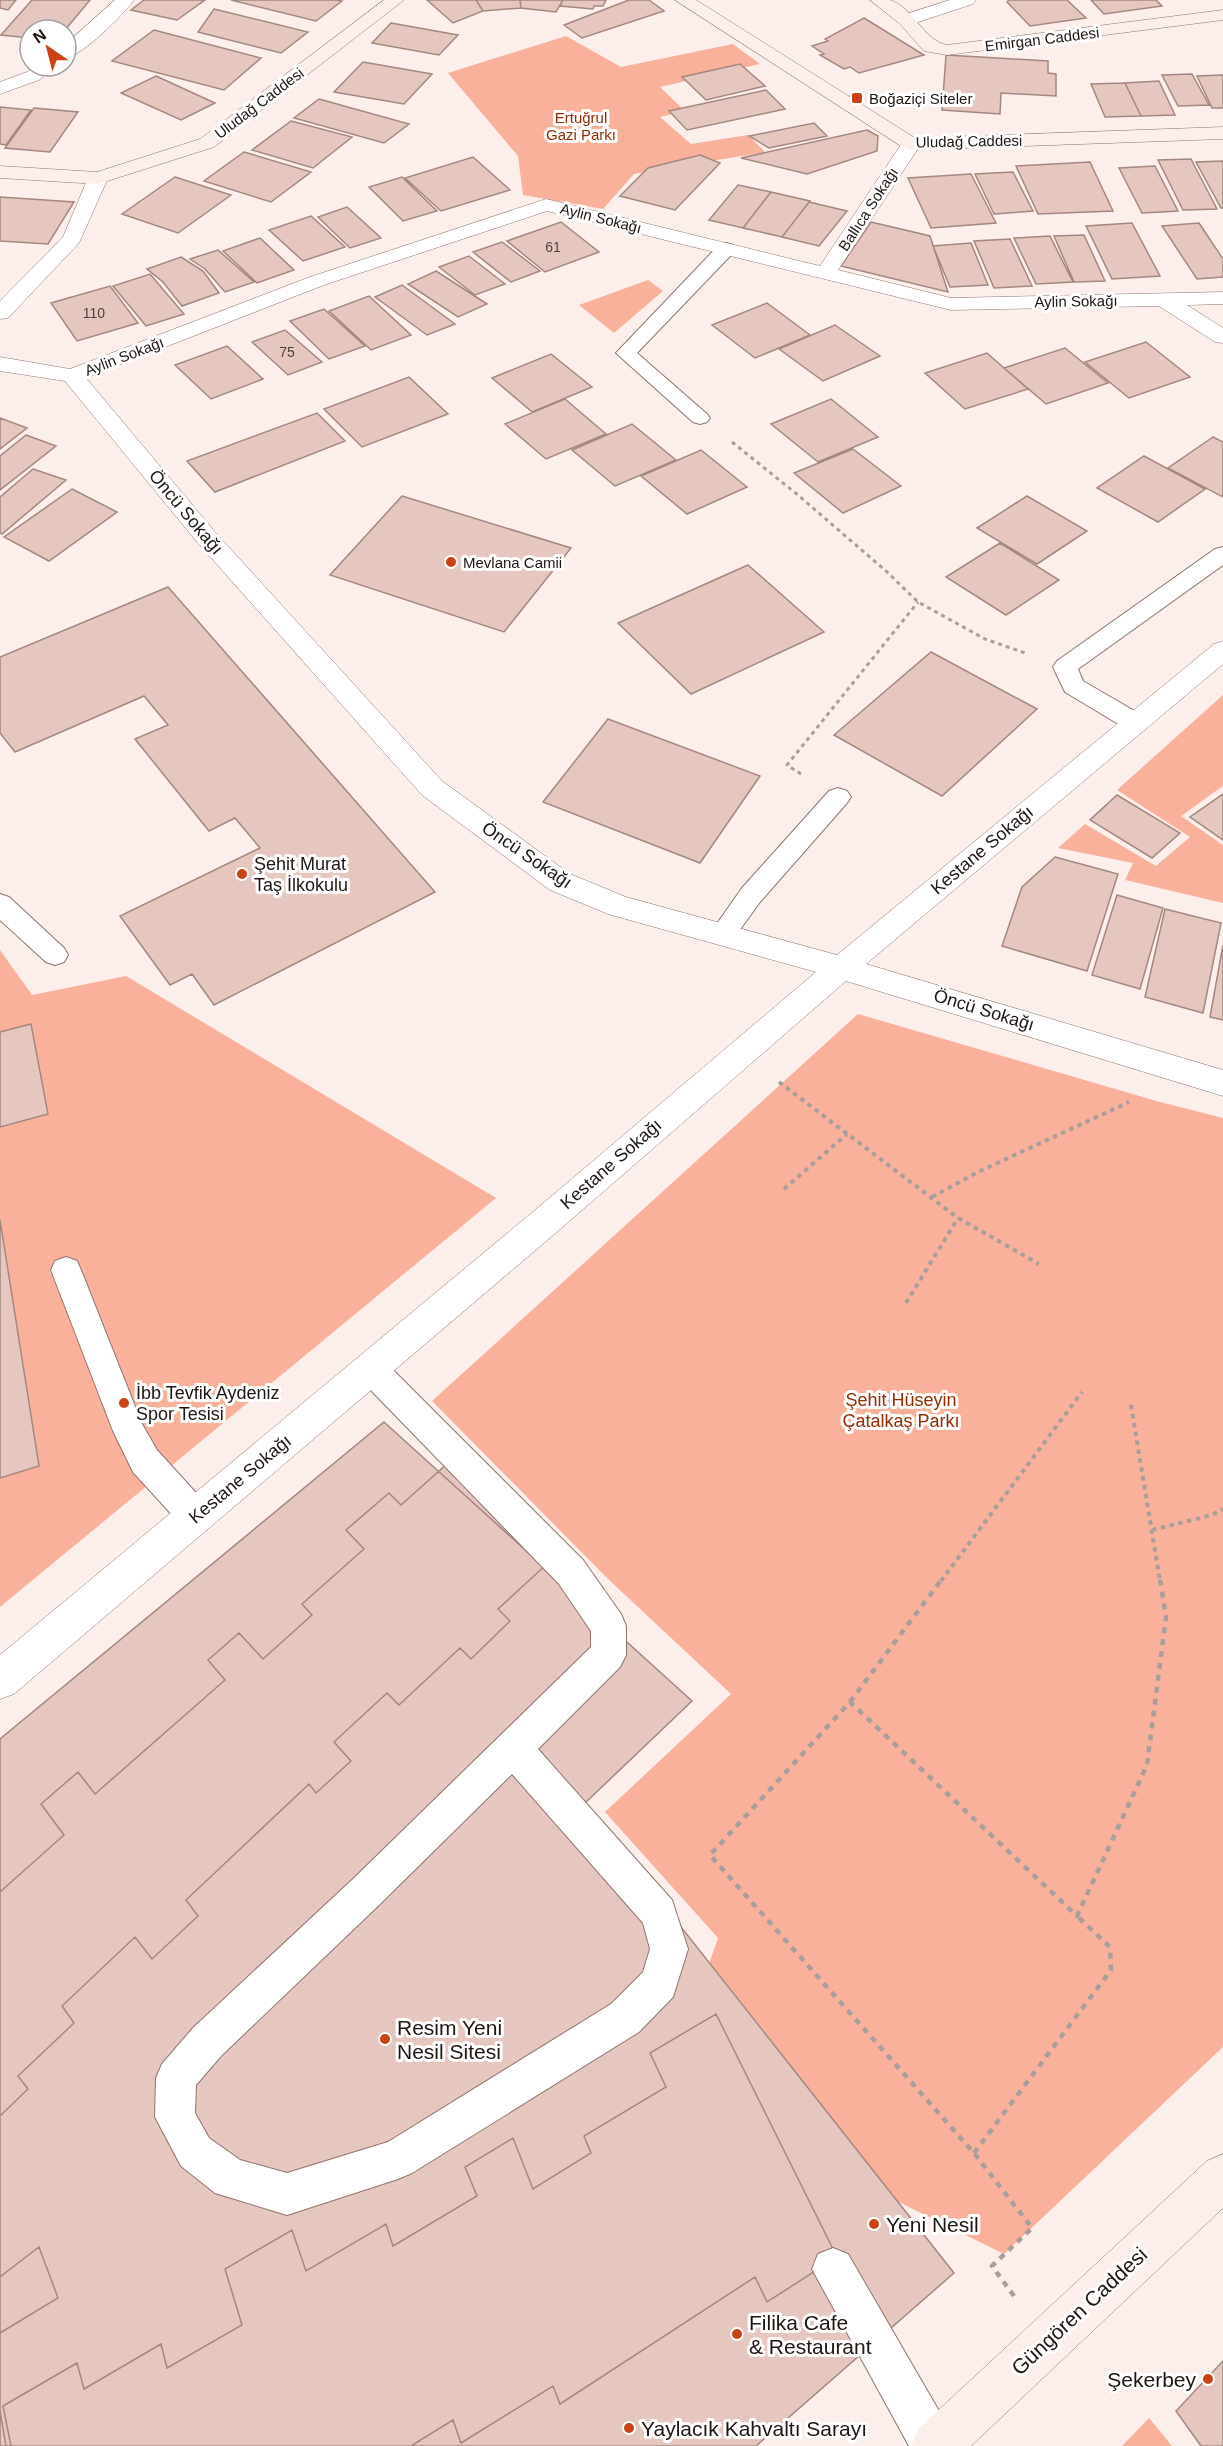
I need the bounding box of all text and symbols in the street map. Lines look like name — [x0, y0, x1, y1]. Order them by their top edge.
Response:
north arrow — [18, 18, 78, 78]
street label: Emirgan Caddesi — [984, 24, 1100, 54]
text: N — [30, 26, 49, 46]
street label: Uludağ Caddesi — [211, 64, 307, 142]
place label: Boğaziçi Siteler — [869, 90, 972, 107]
marker: Boğaziçi Siteler — [850, 91, 864, 105]
park label: Ertuğrul Gazi Parkı — [546, 109, 616, 143]
street label: Uludağ Caddesi — [915, 132, 1023, 150]
street label: Ballıca Sokağı — [835, 164, 901, 254]
street label: Aylin Sokağı — [559, 200, 643, 236]
house number: 61 — [545, 239, 561, 255]
street label: Aylin Sokağı — [1034, 292, 1118, 310]
house number: 110 — [83, 305, 105, 321]
street label: Aylin Sokağı — [82, 333, 166, 379]
house number: 75 — [279, 344, 295, 360]
street label: Öncü Sokağı — [145, 466, 227, 558]
place label: Mevlana Camii — [463, 554, 562, 571]
marker: Mevlana Camii — [444, 555, 458, 569]
street label: Kestane Sokağı — [927, 801, 1037, 899]
street label: Öncü Sokağı — [478, 818, 576, 892]
place label: Şehit Murat Taş İlkokulu — [254, 854, 348, 895]
marker: Şehit Murat Taş İlkokulu — [235, 867, 249, 881]
street label: Öncü Sokağı — [931, 985, 1037, 1035]
street label: Kestane Sokağı — [556, 1115, 666, 1213]
place label: İbb Tevfik Aydeniz Spor Tesisi — [136, 1383, 279, 1424]
park label: Şehit Hüseyin Çatalkaş Parkı — [842, 1390, 960, 1431]
marker: İbb Tevfik Aydeniz Spor Tesisi — [117, 1396, 131, 1410]
street label: Kestane Sokağı — [185, 1430, 295, 1528]
place label: Resim Yeni Nesil Sitesi — [397, 2016, 502, 2063]
marker: Resim Yeni Nesil Sitesi — [378, 2032, 392, 2046]
place label: Yeni Nesil — [886, 2213, 979, 2236]
marker: Yeni Nesil — [867, 2217, 881, 2231]
street label: Güngören Caddesi — [1007, 2242, 1151, 2380]
place label: Filika Cafe & Restaurant — [749, 2311, 872, 2358]
marker: Filika Cafe & Restaurant — [730, 2327, 744, 2341]
place label: Şekerbey — [1107, 2368, 1196, 2391]
marker: Şekerbey — [1201, 2372, 1215, 2386]
place label: Yaylacık Kahvaltı Sarayı — [641, 2417, 867, 2440]
marker: Yaylacık Kahvaltı Sarayı — [622, 2421, 636, 2435]

